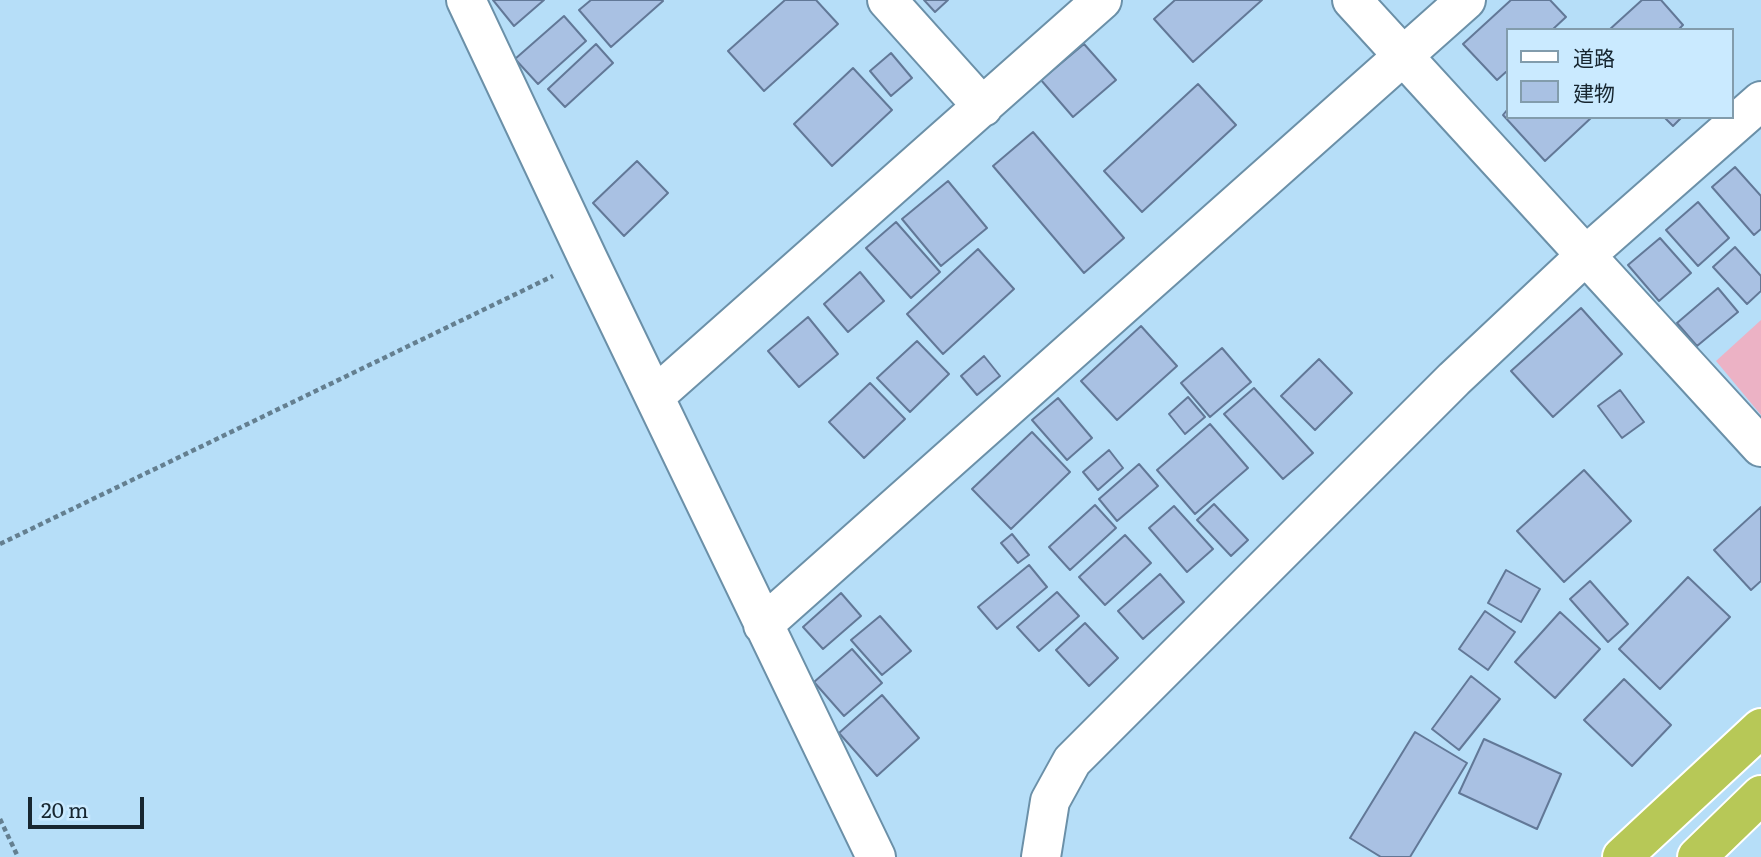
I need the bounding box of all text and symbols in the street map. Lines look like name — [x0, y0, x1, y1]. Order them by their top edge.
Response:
legend — [1506, 28, 1733, 119]
text: 道路 — [1573, 41, 1615, 72]
text: 建物 — [1573, 76, 1615, 107]
scale bar — [32, 784, 147, 828]
text: 20 m — [41, 793, 88, 824]

